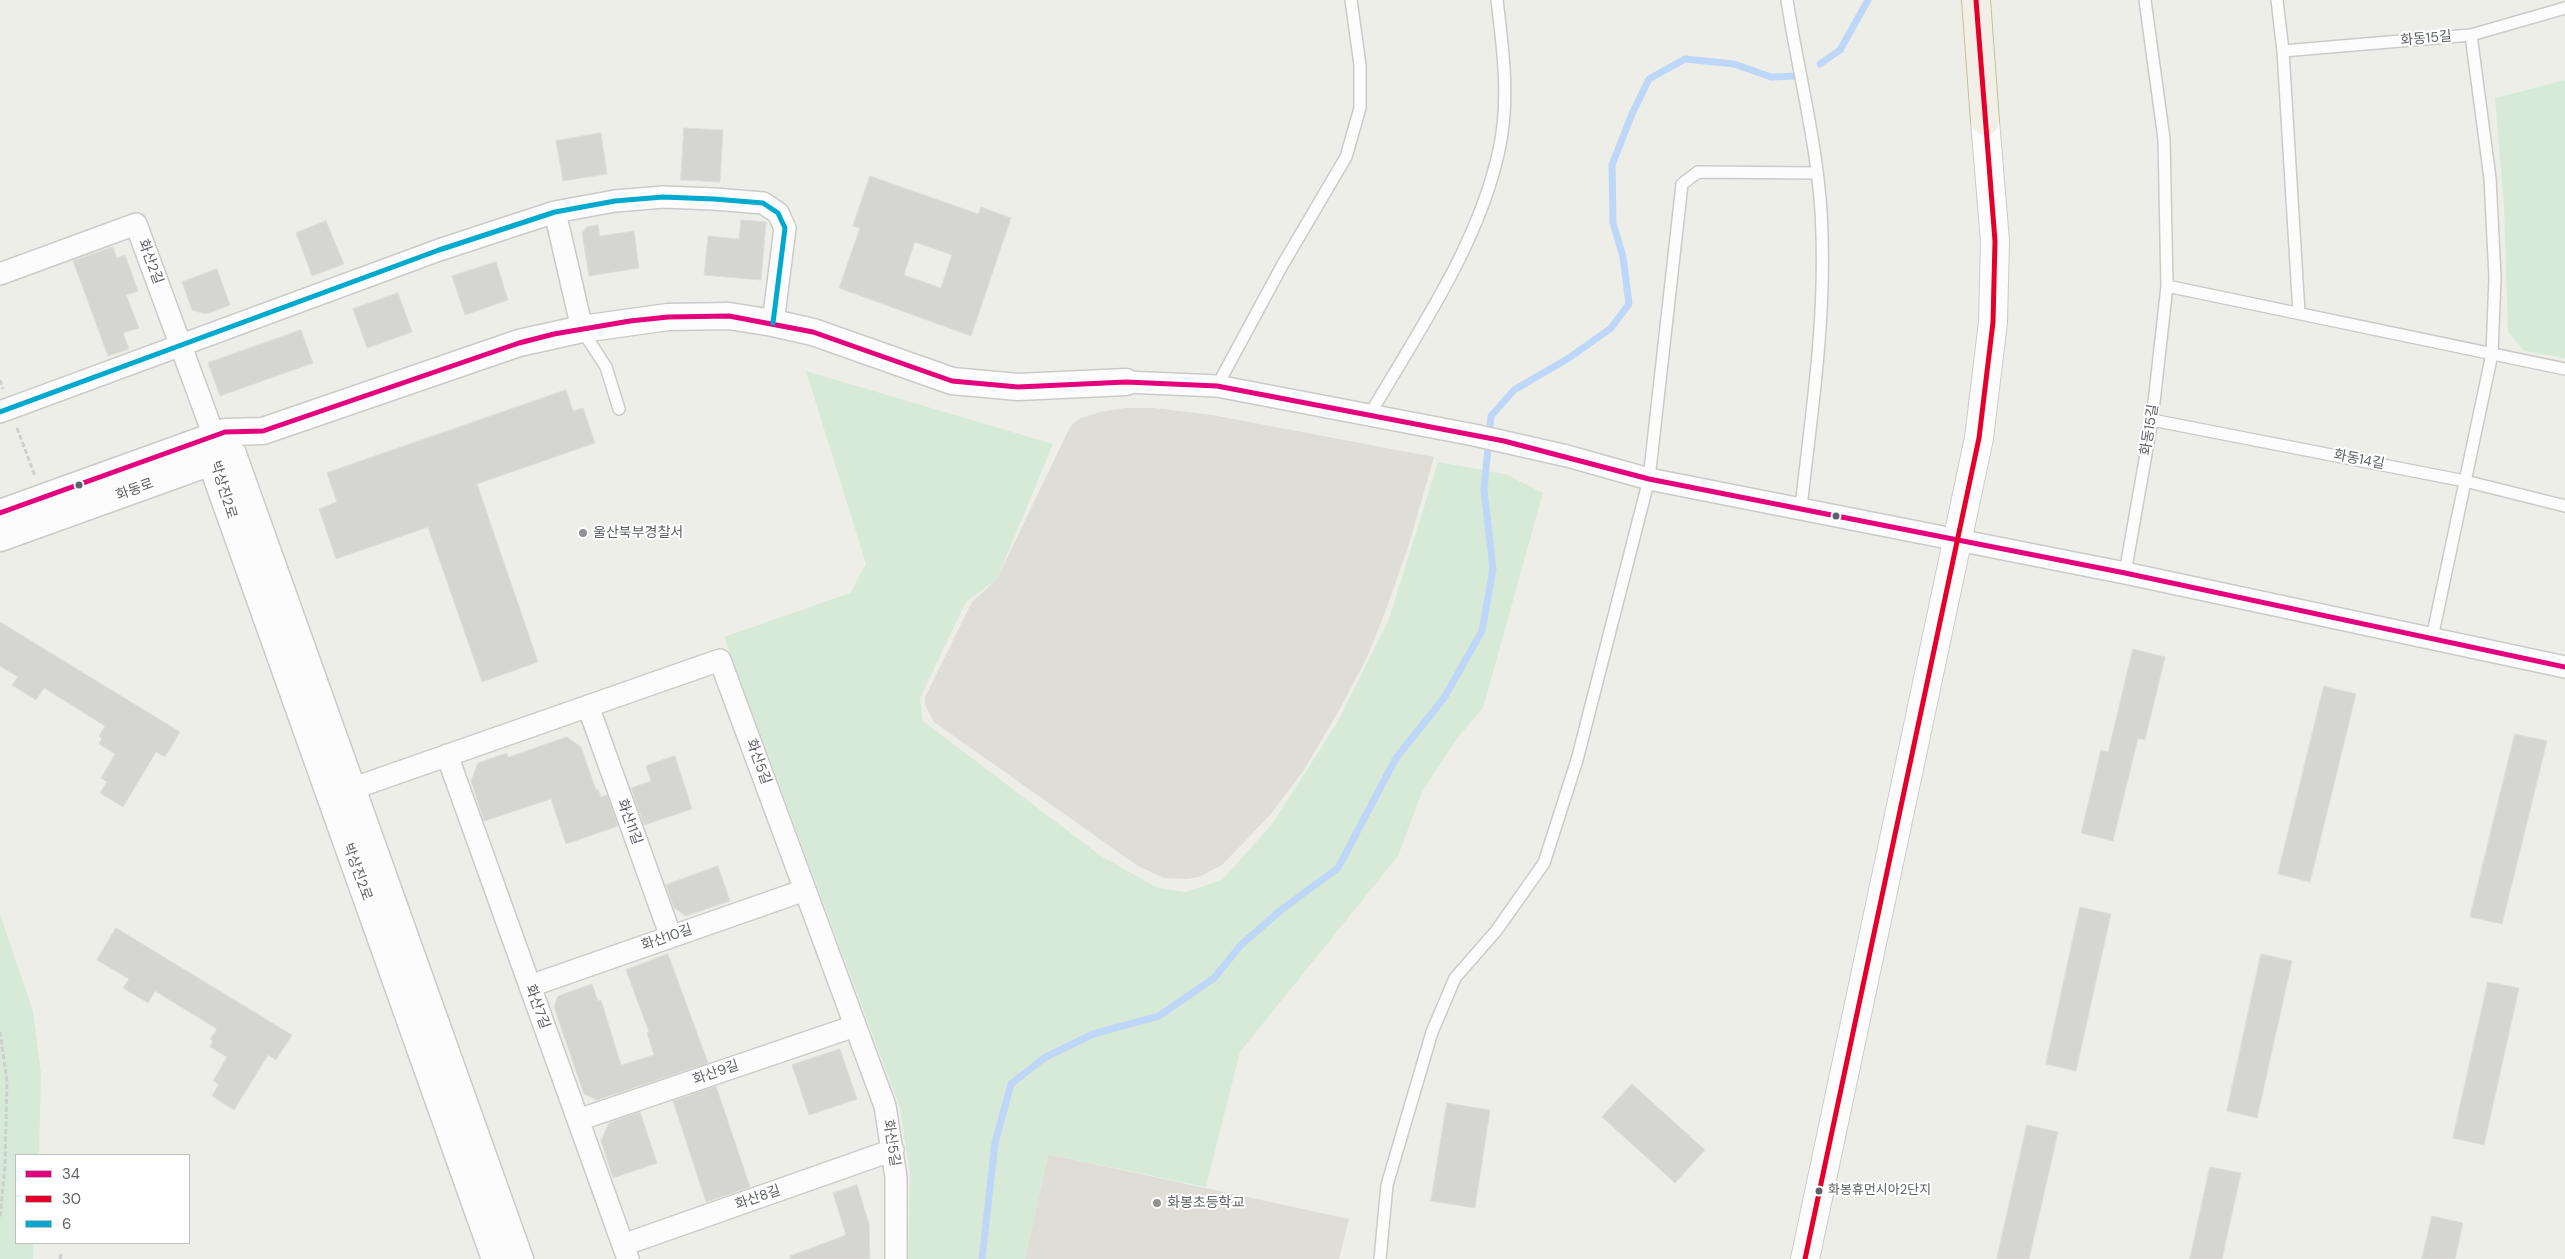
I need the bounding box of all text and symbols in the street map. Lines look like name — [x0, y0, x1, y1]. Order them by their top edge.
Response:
street label: 화동15길 — [2400, 28, 2452, 50]
street label: 화산2길 — [134, 237, 166, 287]
street label: 화동15길 — [2138, 403, 2162, 457]
street label: 화동14길 — [2332, 447, 2386, 473]
street label: 박상진2로 — [206, 459, 240, 521]
street label: 화동로 — [114, 475, 156, 505]
unlabelled marker — [74, 480, 84, 490]
unlabelled marker — [1831, 511, 1841, 521]
place label: 울산북부경찰서 — [593, 525, 683, 541]
marker: 울산북부경찰서 — [577, 527, 589, 539]
street label: 화산5길 — [742, 737, 774, 787]
street label: 화산11길 — [613, 797, 645, 847]
street label: 박상진2로 — [339, 841, 375, 903]
street label: 화산10길 — [639, 921, 695, 955]
street label: 화산7길 — [521, 982, 553, 1032]
street label: 화산9길 — [691, 1057, 741, 1089]
street label: 화산5길 — [879, 1118, 903, 1168]
legend — [15, 1154, 190, 1244]
text: 34 — [62, 1164, 80, 1184]
street label: 화산8길 — [733, 1182, 783, 1214]
place label: 화봉휴먼시아2단지 — [1828, 1183, 1931, 1199]
marker: 화봉휴먼시아2단지 — [1814, 1186, 1824, 1196]
text: 30 — [62, 1189, 81, 1209]
place label: 화봉초등학교 — [1167, 1195, 1244, 1211]
marker: 화봉초등학교 — [1151, 1197, 1163, 1209]
text: 6 — [62, 1214, 71, 1234]

